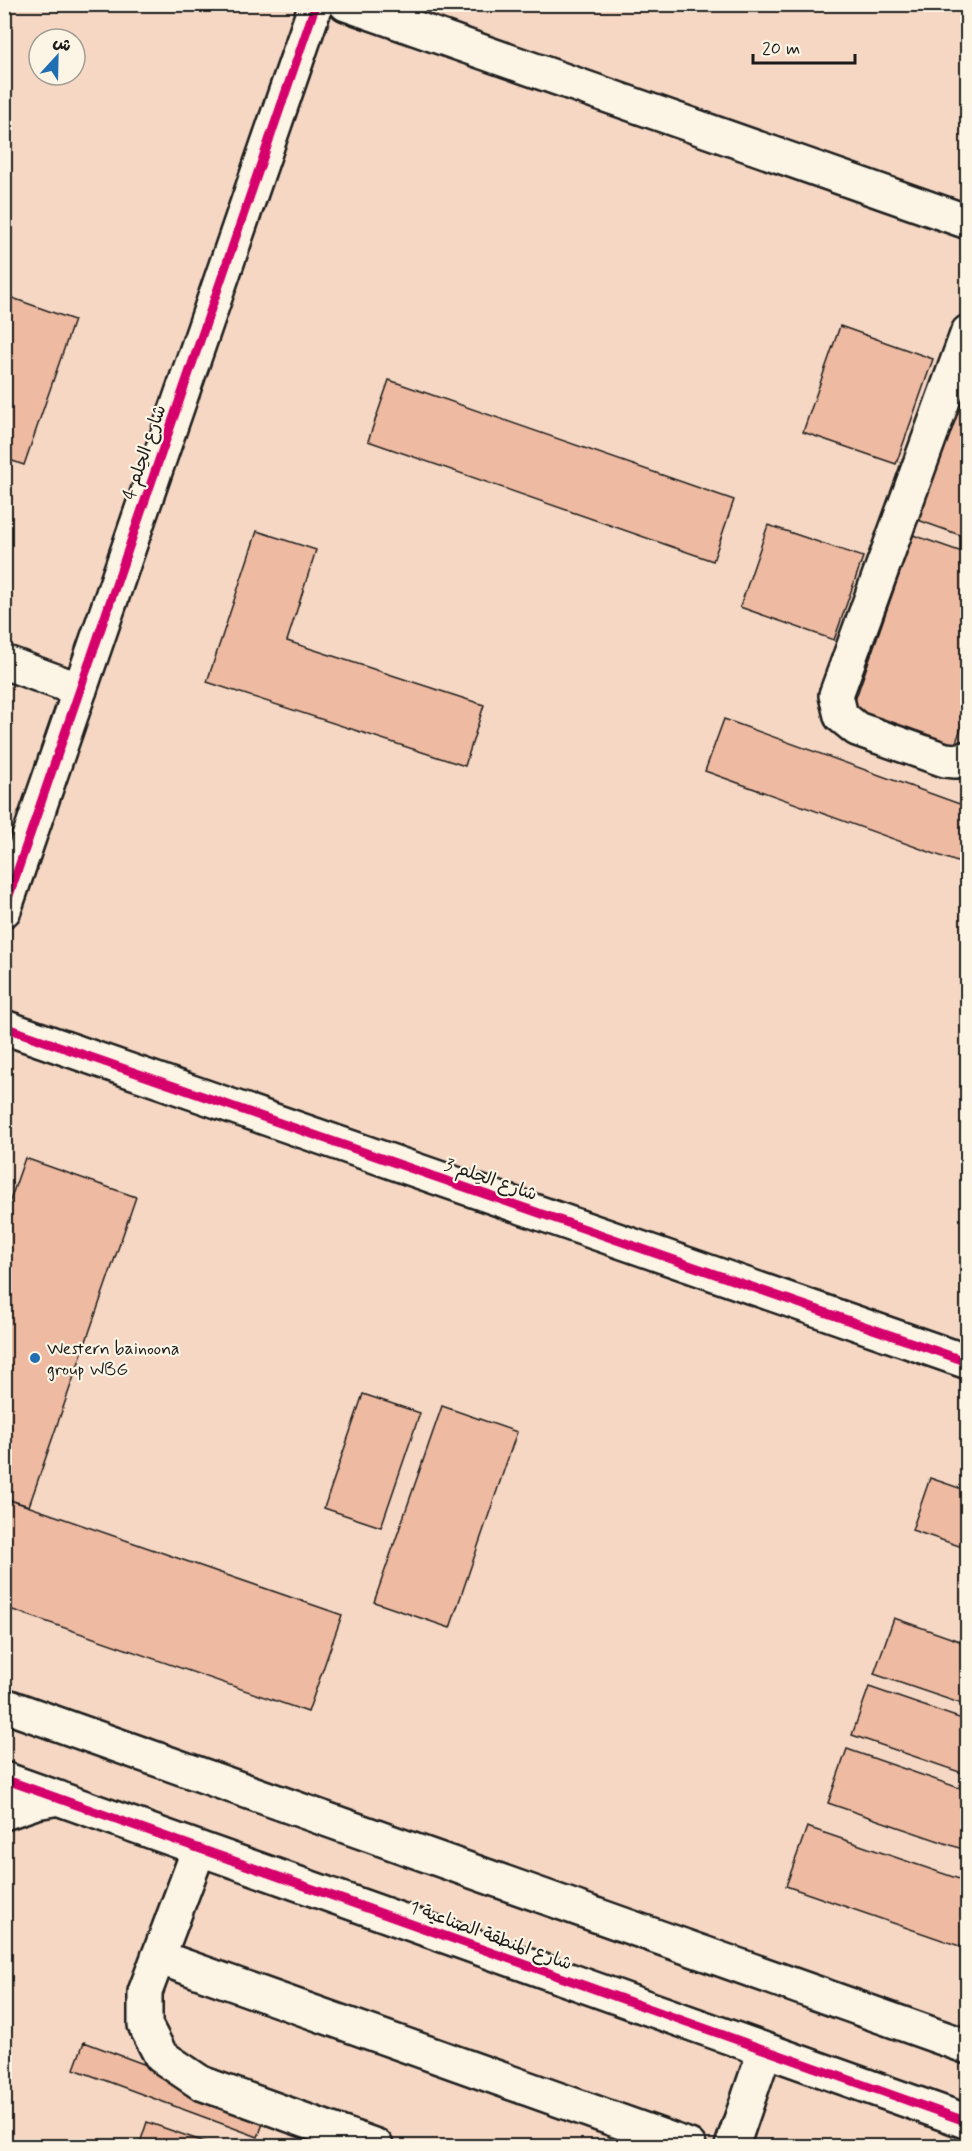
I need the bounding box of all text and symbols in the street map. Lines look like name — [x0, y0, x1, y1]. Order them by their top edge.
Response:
north arrow — [27, 27, 87, 87]
scale bar — [753, 27, 855, 65]
text: ش — [50, 31, 74, 58]
text: 20 m — [762, 37, 800, 61]
street label: شارع الحِلم 4 — [118, 402, 173, 503]
street label: شارع الحِلم 3 — [441, 1153, 540, 1208]
place label: Western bainoona group WBG — [47, 1337, 180, 1382]
marker: Western bainoona group WBG — [28, 1351, 42, 1365]
street label: شارع المنطقة الصناعية 1 — [406, 1895, 575, 1976]

